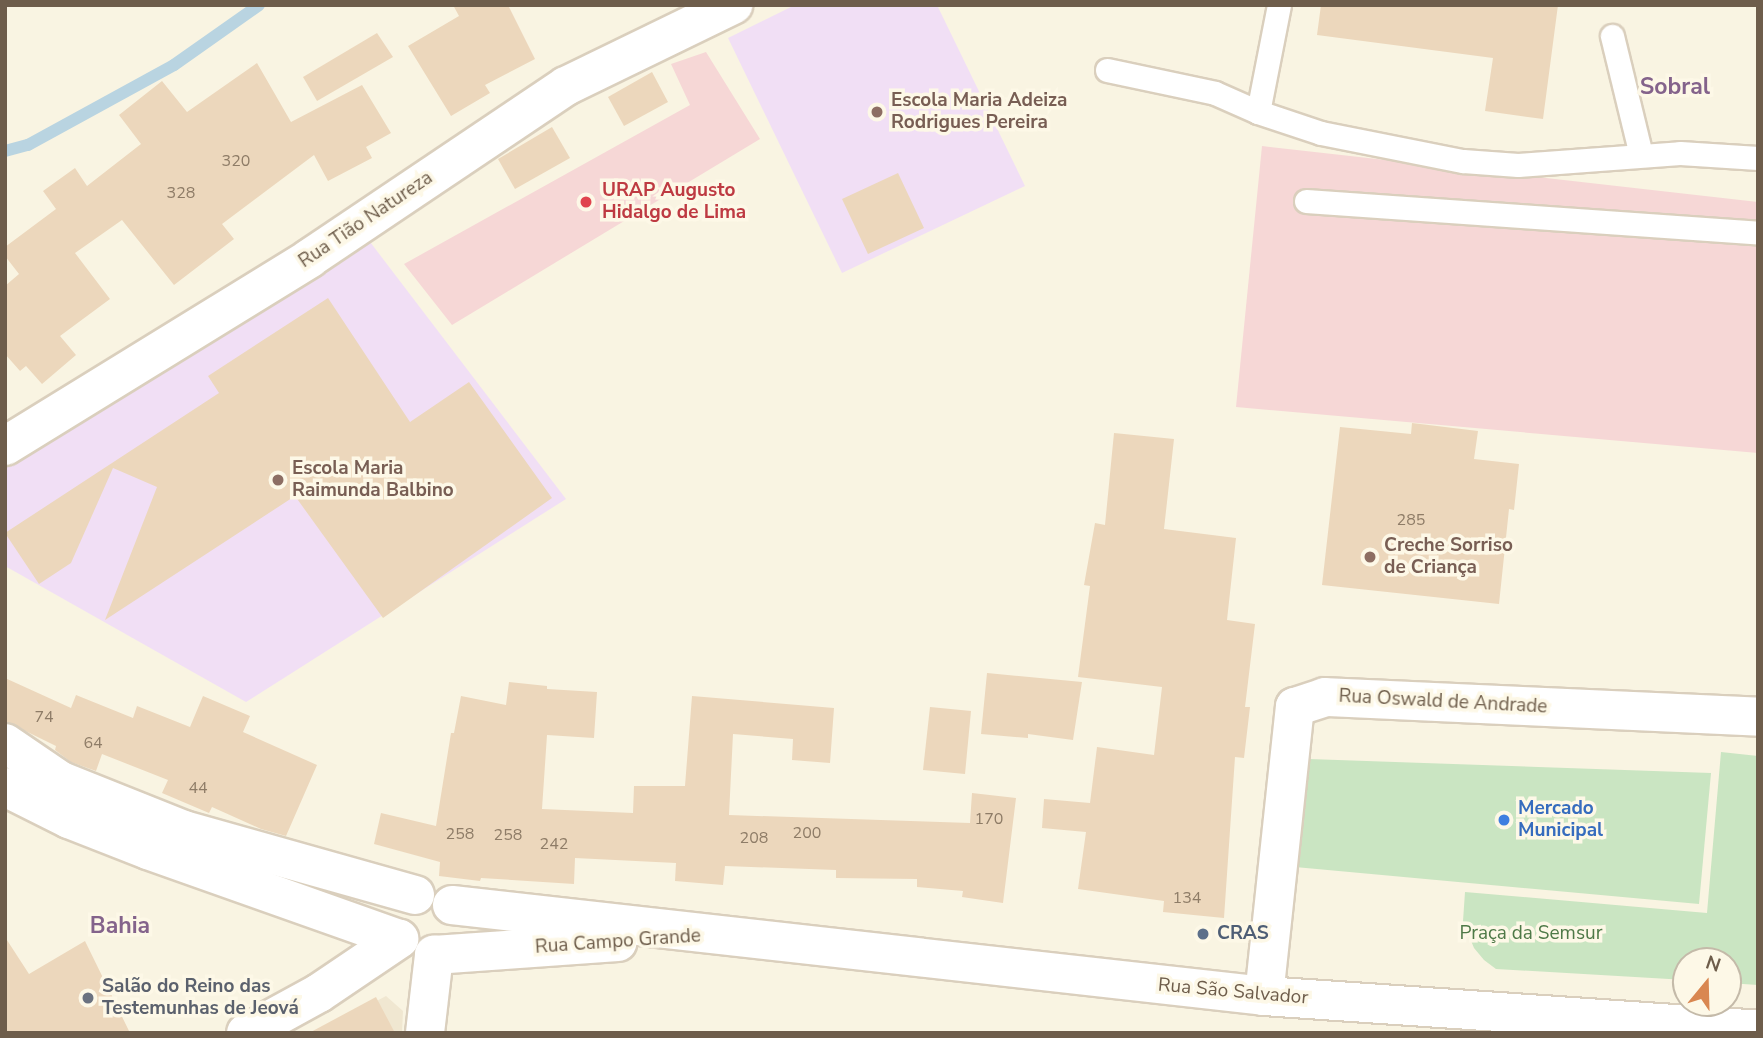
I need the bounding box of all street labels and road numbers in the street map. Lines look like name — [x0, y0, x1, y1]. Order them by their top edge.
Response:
street label: Rua Tião Natureza — [295, 167, 437, 273]
street label: Rua Oswald de Andrade — [1338, 685, 1548, 719]
street label: Rua Campo Grande — [534, 925, 702, 959]
street label: Rua São Salvador — [1157, 974, 1309, 1010]

